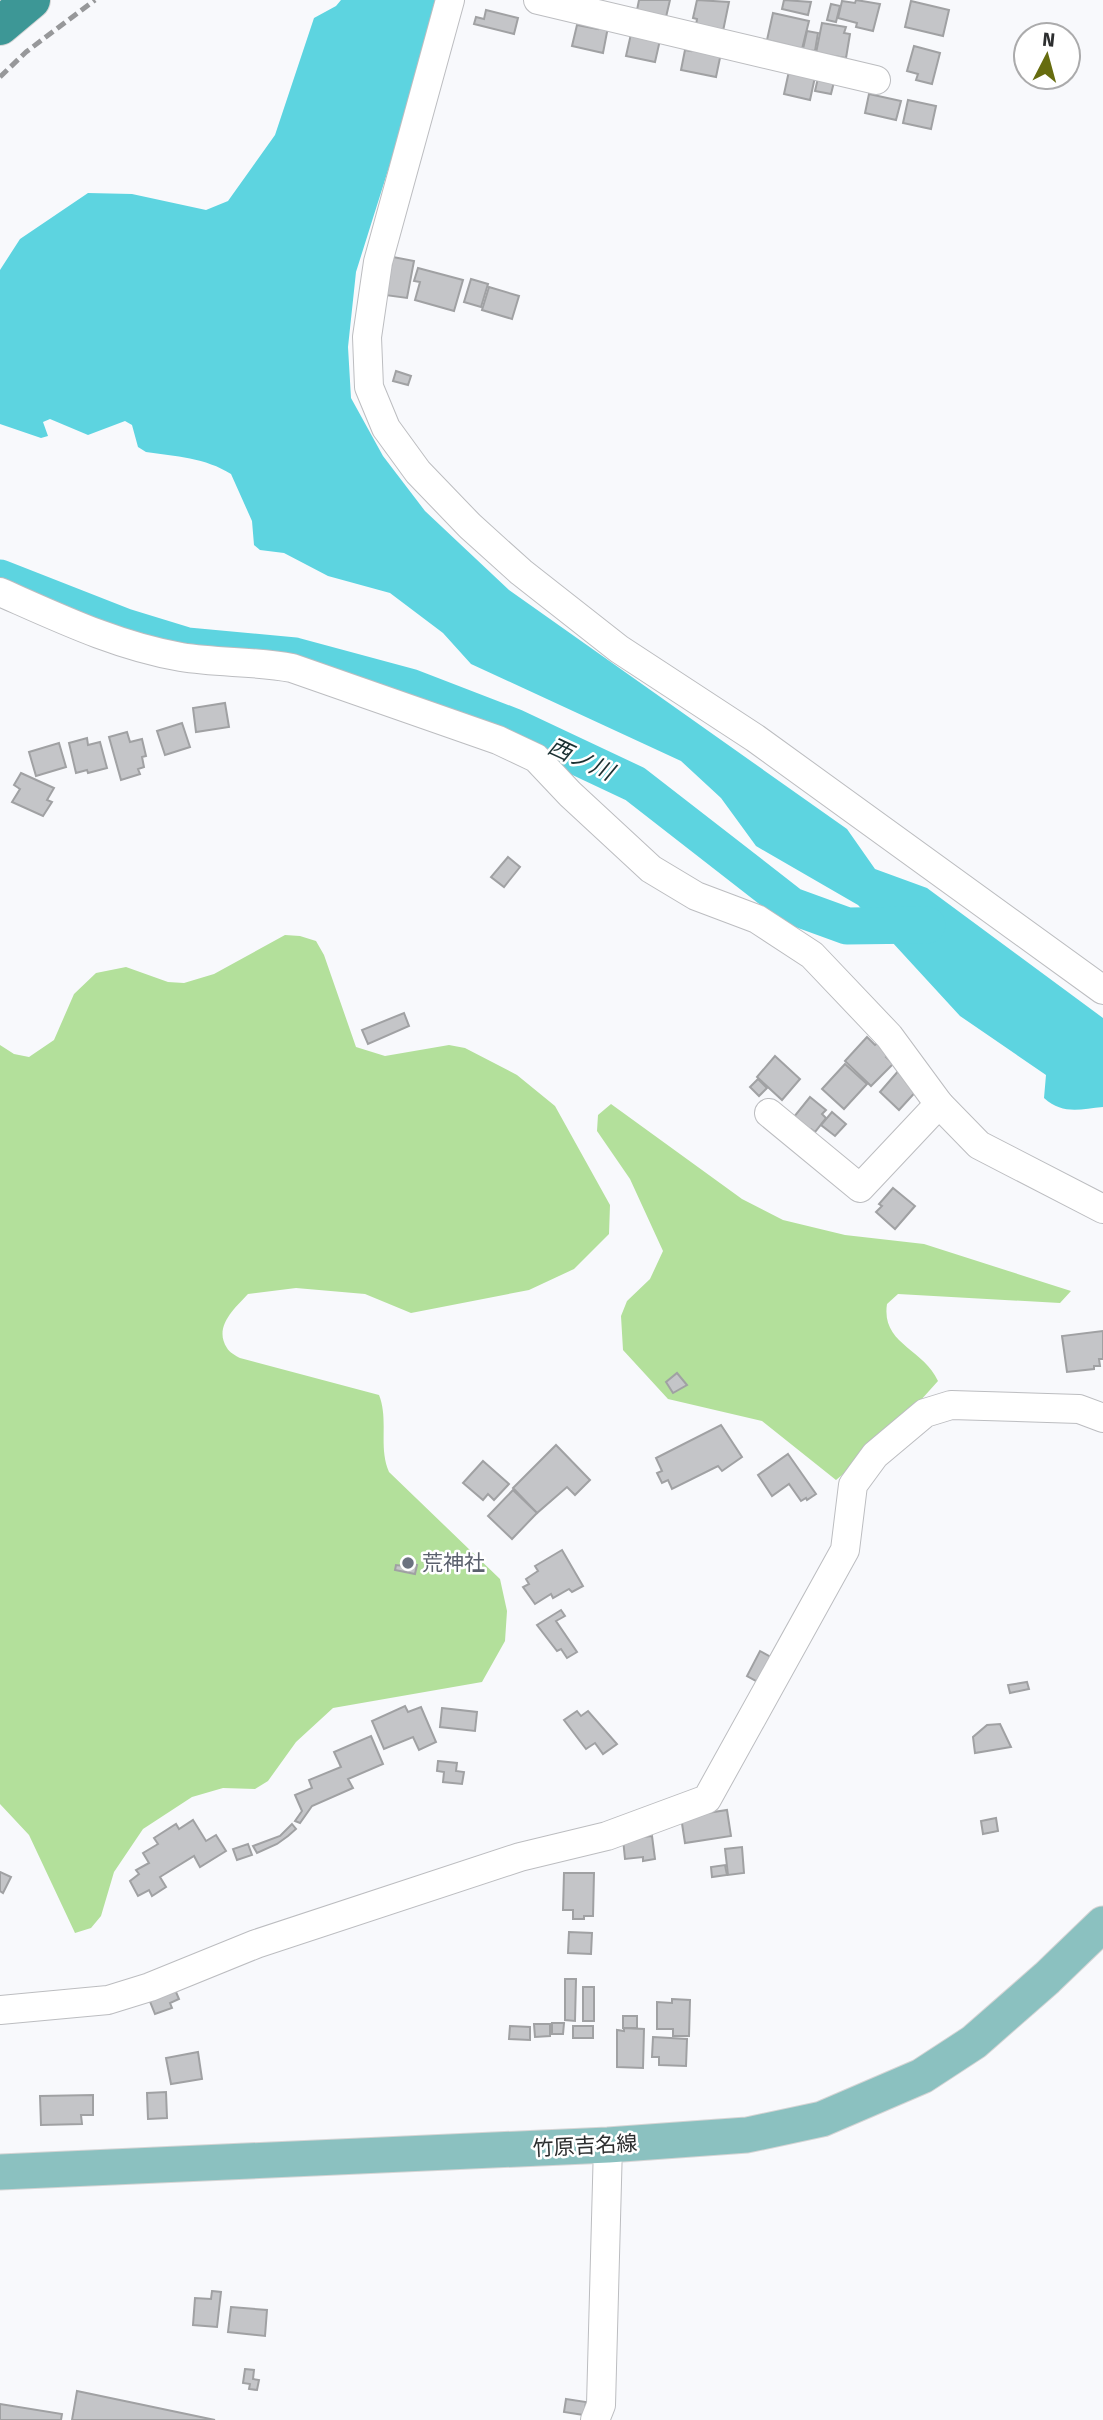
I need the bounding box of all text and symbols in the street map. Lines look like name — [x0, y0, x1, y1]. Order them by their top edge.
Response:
north arrow — [1012, 21, 1082, 91]
text: N — [1041, 27, 1056, 52]
water label: 西ノ川 — [544, 732, 621, 788]
place label: 荒神社 — [422, 1550, 485, 1576]
marker: 荒神社 — [400, 1555, 416, 1571]
street label: 竹原吉名線 — [532, 2130, 638, 2162]

